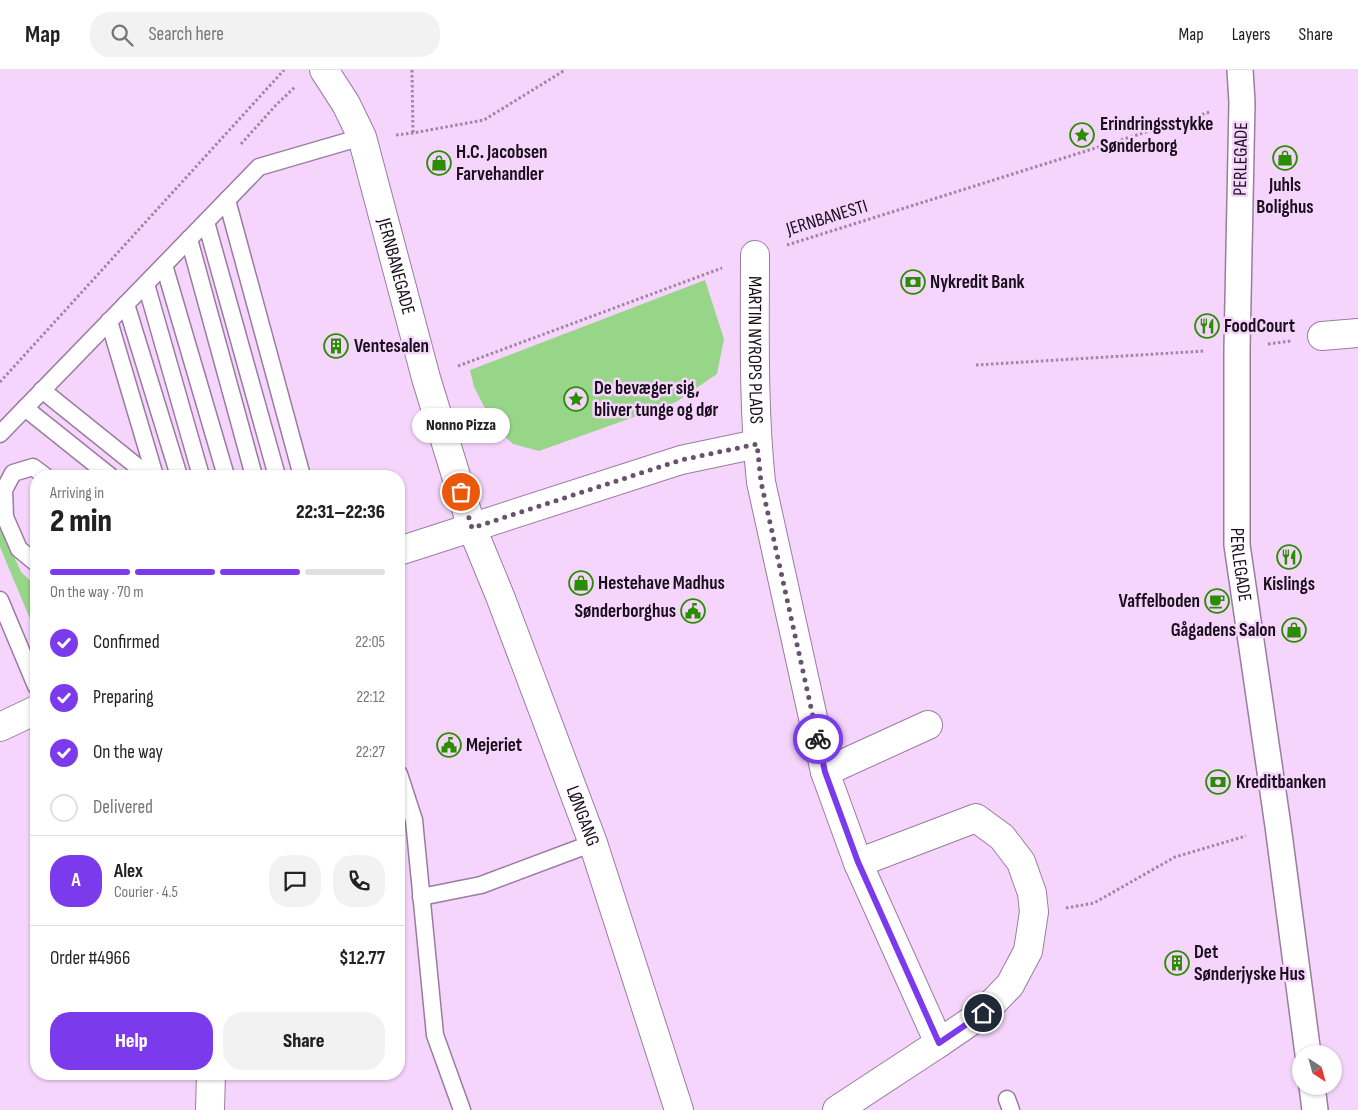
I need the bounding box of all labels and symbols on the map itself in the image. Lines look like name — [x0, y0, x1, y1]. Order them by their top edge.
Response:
place label: Erindringsstykke Sønderborg — [1100, 113, 1213, 158]
place icon: Erindringsstykke Sønderborg — [1069, 122, 1095, 148]
street label: PERLEGADE — [1229, 122, 1253, 196]
place label: H.C. Jacobsen Farvehandler — [456, 141, 548, 186]
shop icon: Juhls Bolighus — [1272, 145, 1298, 171]
shop icon: H.C. Jacobsen Farvehandler — [426, 150, 452, 176]
place label: Juhls Bolighus — [1256, 174, 1314, 219]
street label: JERNBANESTI — [783, 195, 870, 242]
street label: JERNBANEGADE — [372, 215, 420, 317]
bank icon: Nykredit Bank — [900, 269, 926, 295]
place label: Nykredit Bank — [930, 271, 1025, 294]
street label: MARTIN NYROPS PLADS — [743, 276, 768, 424]
restaurant icon: FoodCourt — [1194, 313, 1220, 339]
place label: FoodCourt — [1224, 315, 1295, 338]
building icon: Ventesalen — [323, 333, 349, 359]
place label: Ventesalen — [354, 335, 429, 358]
place label: De bevæger sig, bliver tunge og dør — [594, 377, 719, 422]
place icon: De bevæger sig, bliver tunge og dør — [563, 386, 589, 412]
callout: Nonno Pizza — [412, 407, 510, 442]
pin — [440, 471, 482, 513]
street label: PERLEGADE — [1225, 528, 1257, 603]
restaurant icon: Kislings — [1276, 544, 1302, 570]
shop icon: Hestehave Madhus — [568, 570, 594, 596]
place label: Hestehave Madhus — [598, 572, 725, 595]
place label: Kislings — [1263, 573, 1315, 596]
cafe icon: Vaffelboden — [1204, 588, 1230, 614]
place label: Vaffelboden — [1119, 590, 1200, 613]
public building icon: Sønderborghus — [680, 598, 706, 624]
place label: Sønderborghus — [574, 600, 676, 623]
shop icon: Gågadens Salon — [1281, 617, 1307, 643]
place label: Gågadens Salon — [1171, 619, 1276, 642]
courier — [793, 714, 843, 764]
public building icon: Mejeriet — [436, 732, 462, 758]
place label: Mejeriet — [466, 734, 522, 757]
bank icon: Kreditbanken — [1205, 769, 1231, 795]
place label: Kreditbanken — [1236, 771, 1326, 794]
street label: LØNGANG — [561, 783, 605, 849]
place label: Det Sønderjyske Hus — [1194, 941, 1305, 986]
building icon: Det Sønderjyske Hus — [1164, 950, 1190, 976]
pin — [962, 992, 1004, 1034]
north arrow — [1292, 1045, 1342, 1095]

